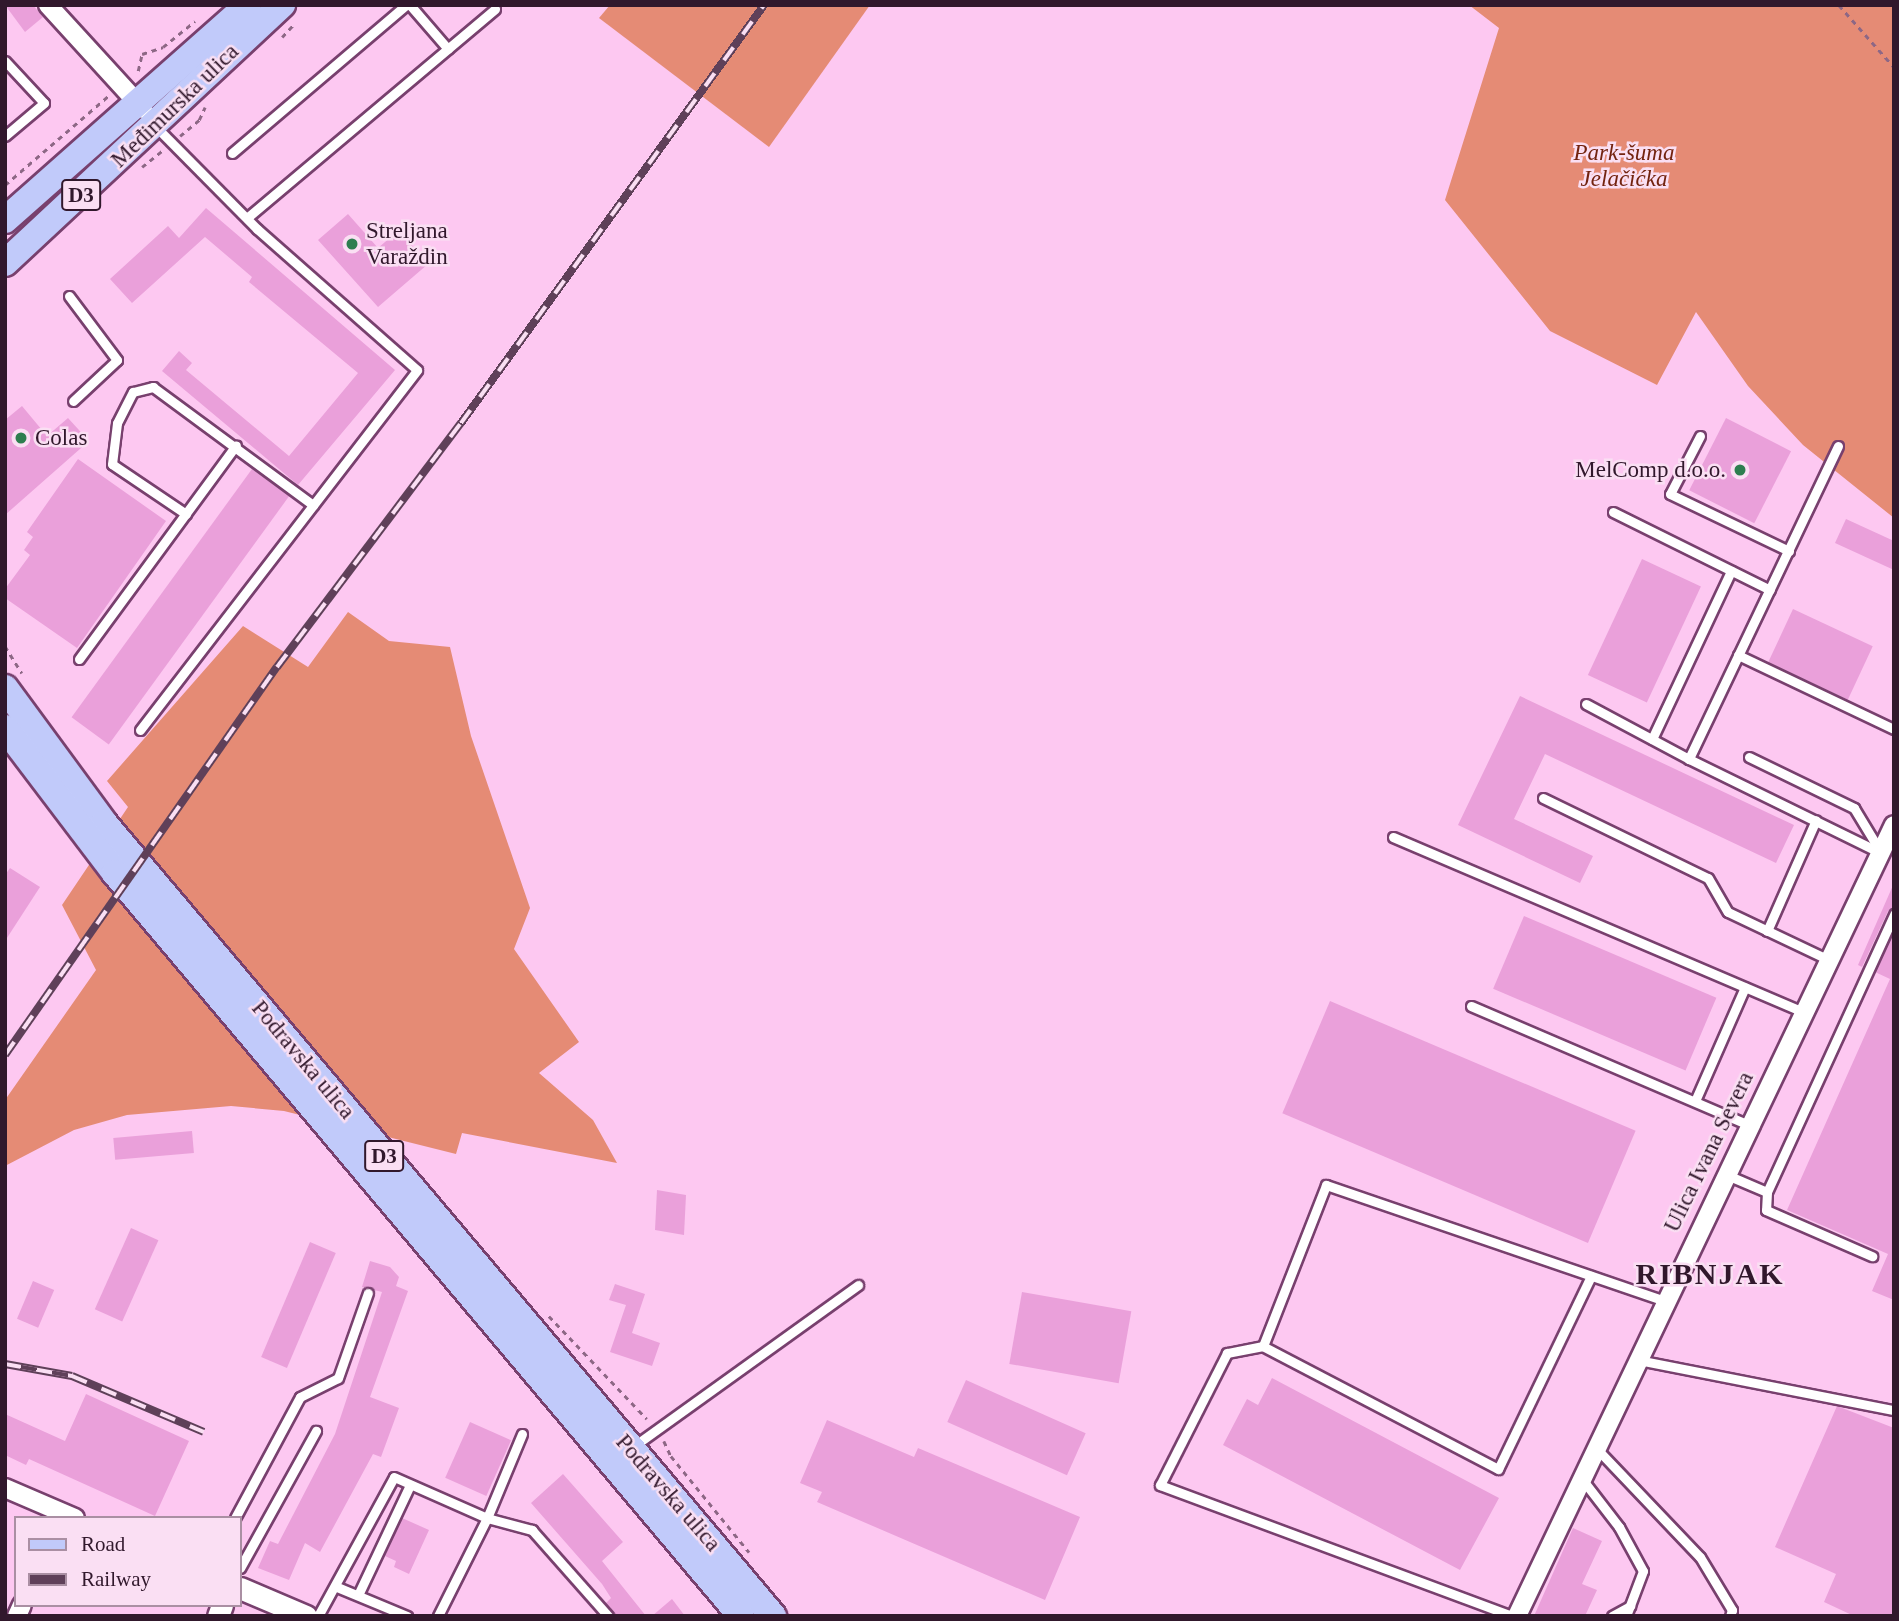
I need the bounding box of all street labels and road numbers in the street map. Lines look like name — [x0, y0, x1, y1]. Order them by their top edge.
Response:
street label: Međimurska ulica — [105, 38, 245, 174]
road number: D3 — [60, 178, 102, 212]
street label: Podravska ulica — [245, 995, 361, 1125]
street label: Ulica Ivana Severa — [1658, 1067, 1760, 1237]
road number: D3 — [363, 1138, 405, 1174]
street label: Podravska ulica — [610, 1429, 726, 1557]

